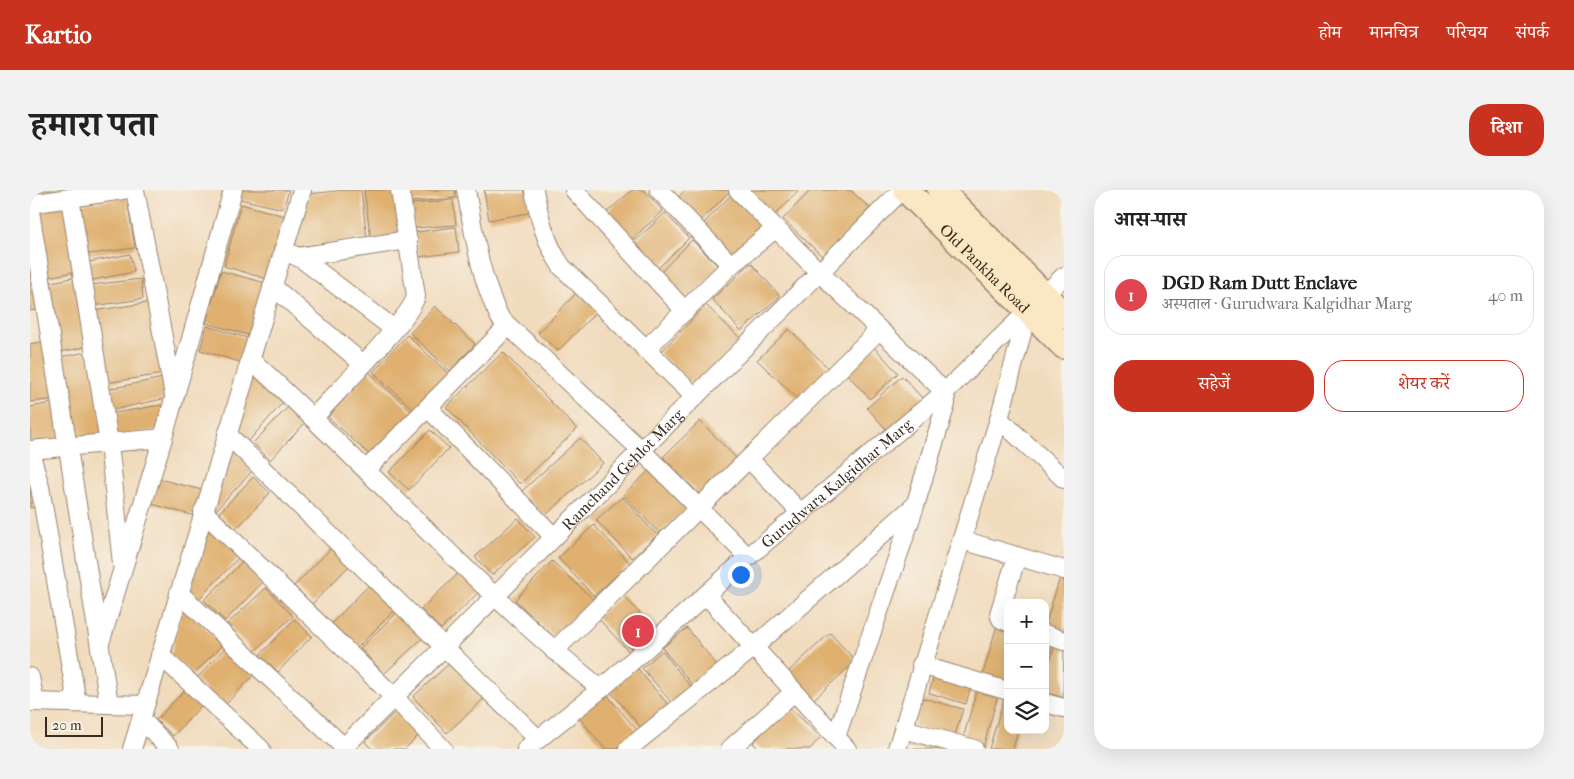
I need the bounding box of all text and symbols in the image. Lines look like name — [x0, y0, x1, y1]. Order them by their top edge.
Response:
text: Kartio — [25, 21, 92, 49]
text: होम — [1319, 22, 1342, 43]
text: मानचित्र — [1370, 22, 1418, 43]
text: परिचय — [1446, 22, 1487, 43]
text: संपर्क — [1515, 22, 1549, 43]
text: हमारा पता — [30, 104, 157, 145]
button: दिशा — [1469, 104, 1544, 156]
text: आस-पास — [1114, 207, 1186, 231]
street label: Old Pankha Road — [936, 220, 1034, 317]
text: DGD Ram Dutt Enclave — [1162, 272, 1357, 294]
text: 1 — [1128, 286, 1134, 305]
text: 40 m — [1488, 286, 1523, 305]
text: अस्पताल · Gurudwara Kalgidhar Marg — [1162, 294, 1412, 313]
button: सहेजें — [1114, 360, 1314, 412]
button: शेयर करें — [1324, 360, 1524, 412]
street label: Ramchand Gehlot Marg — [558, 405, 688, 534]
street label: Gurudwara Kalgidhar Marg — [757, 414, 917, 552]
your location — [728, 562, 754, 588]
map controls — [1004, 599, 1049, 734]
button: + — [1004, 599, 1049, 644]
pin: 1 — [622, 612, 654, 650]
button: − — [1004, 644, 1049, 689]
button: layers — [1004, 689, 1049, 734]
scale bar — [45, 714, 102, 737]
text: 20 m — [52, 717, 82, 734]

